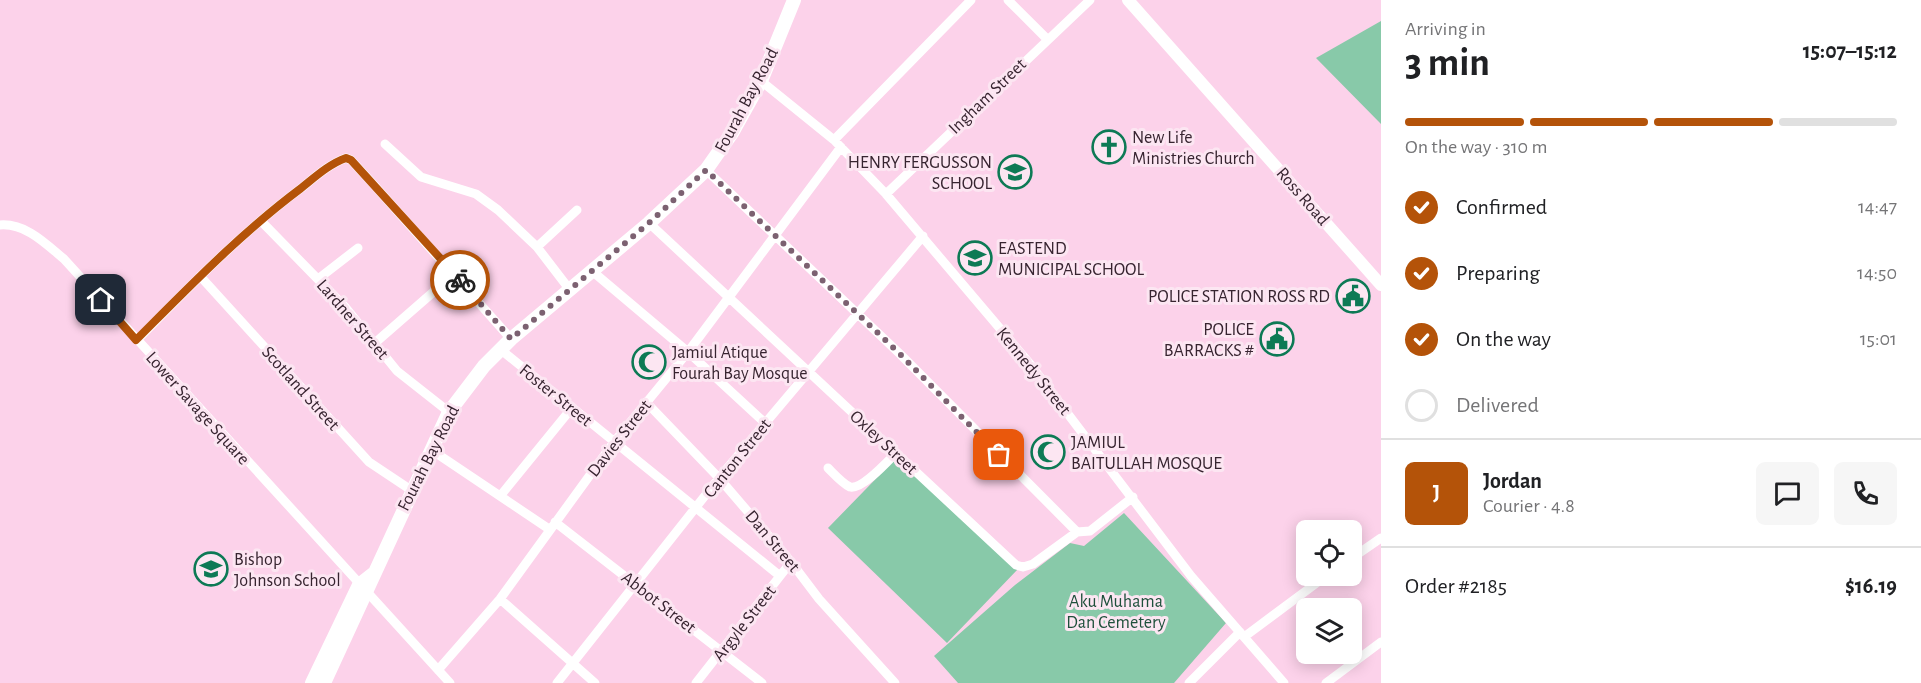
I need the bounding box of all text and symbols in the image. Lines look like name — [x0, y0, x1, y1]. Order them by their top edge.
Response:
text: Arriving in — [1405, 19, 1486, 39]
text: 15:07–15:12 — [1803, 40, 1897, 62]
text: 3 min — [1405, 44, 1490, 83]
street label: Fourah Bay Road — [712, 45, 782, 156]
street label: Ingham Street — [945, 55, 1030, 138]
church icon: New Life Ministries Church — [1091, 129, 1127, 165]
place label: New Life Ministries Church — [1132, 129, 1255, 168]
text: On the way · 310 m — [1405, 137, 1547, 157]
place label: HENRY FERGUSSON SCHOOL — [848, 154, 993, 193]
school or university icon: HENRY FERGUSSON SCHOOL — [997, 154, 1033, 190]
street label: Ross Road — [1272, 164, 1332, 229]
icon: check — [1405, 191, 1438, 224]
text: Confirmed — [1456, 196, 1547, 218]
text: 14:47 — [1858, 197, 1897, 217]
school or university icon: EASTEND MUNICIPAL SCHOOL — [957, 240, 993, 276]
place label: EASTEND MUNICIPAL SCHOOL — [998, 240, 1145, 279]
courier — [430, 250, 490, 310]
icon: check — [1405, 257, 1438, 290]
text: Preparing — [1456, 262, 1540, 284]
text: 14:50 — [1857, 263, 1897, 283]
icon: bike — [444, 264, 477, 297]
pin — [75, 274, 126, 325]
street label: Lardner Street — [313, 276, 392, 363]
public building icon: POLICE STATION ROSS RD — [1335, 278, 1371, 314]
icon: home — [84, 283, 117, 316]
place label: POLICE STATION ROSS RD — [1148, 288, 1330, 306]
place label: POLICE BARRACKS # — [1164, 321, 1254, 360]
public building icon: POLICE BARRACKS # — [1259, 321, 1295, 357]
icon: check — [1405, 323, 1438, 356]
street label: Kennedy Street — [993, 324, 1074, 419]
text: On the way — [1456, 328, 1551, 350]
text: 15:01 — [1860, 329, 1897, 349]
street label: Scotland Street — [258, 343, 343, 434]
mosque icon: Jamiul Atique Fourah Bay Mosque — [631, 344, 667, 380]
place label: Jamiul Atique Fourah Bay Mosque — [672, 344, 808, 383]
street label: Lower Savage Square — [142, 349, 253, 469]
street label: Foster Street — [516, 361, 595, 430]
text: Delivered — [1456, 394, 1539, 416]
street label: Davies Street — [584, 397, 655, 480]
street label: Fourah Bay Road — [395, 403, 463, 514]
street label: Oxley Street — [846, 407, 921, 478]
street label: Canton Street — [701, 416, 775, 501]
pin — [973, 429, 1024, 480]
mosque icon: JAMIUL BAITULLAH MOSQUE — [1030, 434, 1066, 470]
place label: JAMIUL BAITULLAH MOSQUE — [1071, 434, 1222, 473]
icon: bag — [982, 438, 1015, 471]
button: chat — [1756, 462, 1819, 525]
button: phone — [1834, 462, 1897, 525]
text: Jordan — [1483, 470, 1542, 492]
text: J — [1433, 482, 1440, 504]
text: Courier · 4.8 — [1483, 496, 1575, 516]
street label: Dan Street — [741, 507, 803, 576]
map controls — [1296, 520, 1362, 664]
button: locate — [1296, 520, 1362, 586]
school or university icon: Bishop Johnson School — [193, 551, 229, 587]
place label: Bishop Johnson School — [234, 551, 341, 590]
street label: Abbot Street — [618, 568, 699, 637]
text: Order #2185 — [1405, 575, 1507, 597]
text: $16.19 — [1845, 575, 1897, 597]
street label: Argyle Street — [710, 582, 780, 665]
park label: Aku Muhama Dan Cemetery — [1066, 593, 1166, 632]
button: layers — [1296, 598, 1362, 664]

